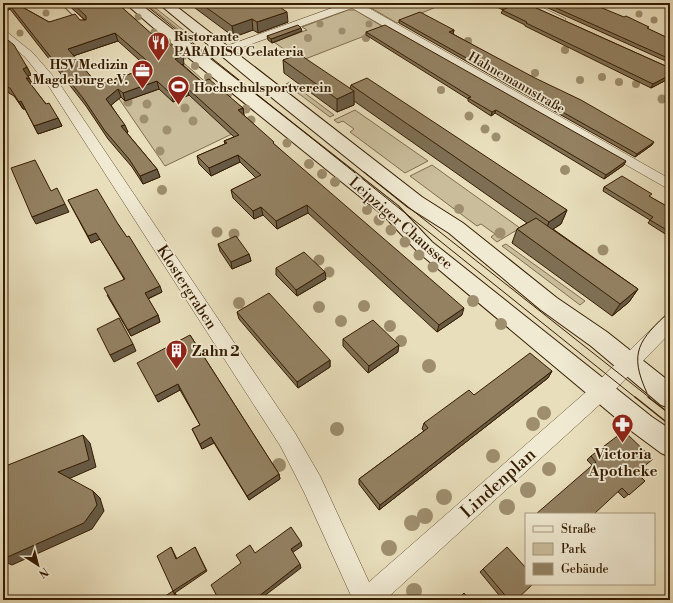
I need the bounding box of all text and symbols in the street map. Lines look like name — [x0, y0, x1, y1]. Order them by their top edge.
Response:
place label: Ristorante PARADISO Gelateria — [174, 29, 304, 60]
restaurant icon: Ristorante PARADISO Gelateria — [145, 30, 171, 63]
street label: Hahnemannstraße — [465, 49, 568, 117]
place label: HSV Medizin Magdeburg e.V. — [33, 57, 128, 88]
office icon: HSV Medizin Magdeburg e.V. — [130, 58, 156, 91]
sports icon: Hochschulsportverein — [166, 74, 192, 107]
place label: Hochschulsportverein — [194, 80, 331, 96]
street label: Leipziger Chaussee — [345, 173, 457, 274]
street label: Klostergraben — [152, 241, 221, 333]
building icon: Zahn 2 — [163, 338, 189, 371]
place label: Zahn 2 — [192, 342, 240, 361]
pharmacy icon: Victoria Apotheke — [610, 412, 636, 445]
street label: Lindenplan — [456, 443, 541, 523]
place label: Victoria Apotheke — [587, 445, 658, 481]
legend — [525, 513, 655, 585]
text: Straße — [561, 522, 596, 537]
text: Park — [561, 542, 587, 557]
north arrow — [18, 545, 58, 585]
text: Gebäude — [561, 562, 609, 577]
text: N — [35, 564, 51, 581]

